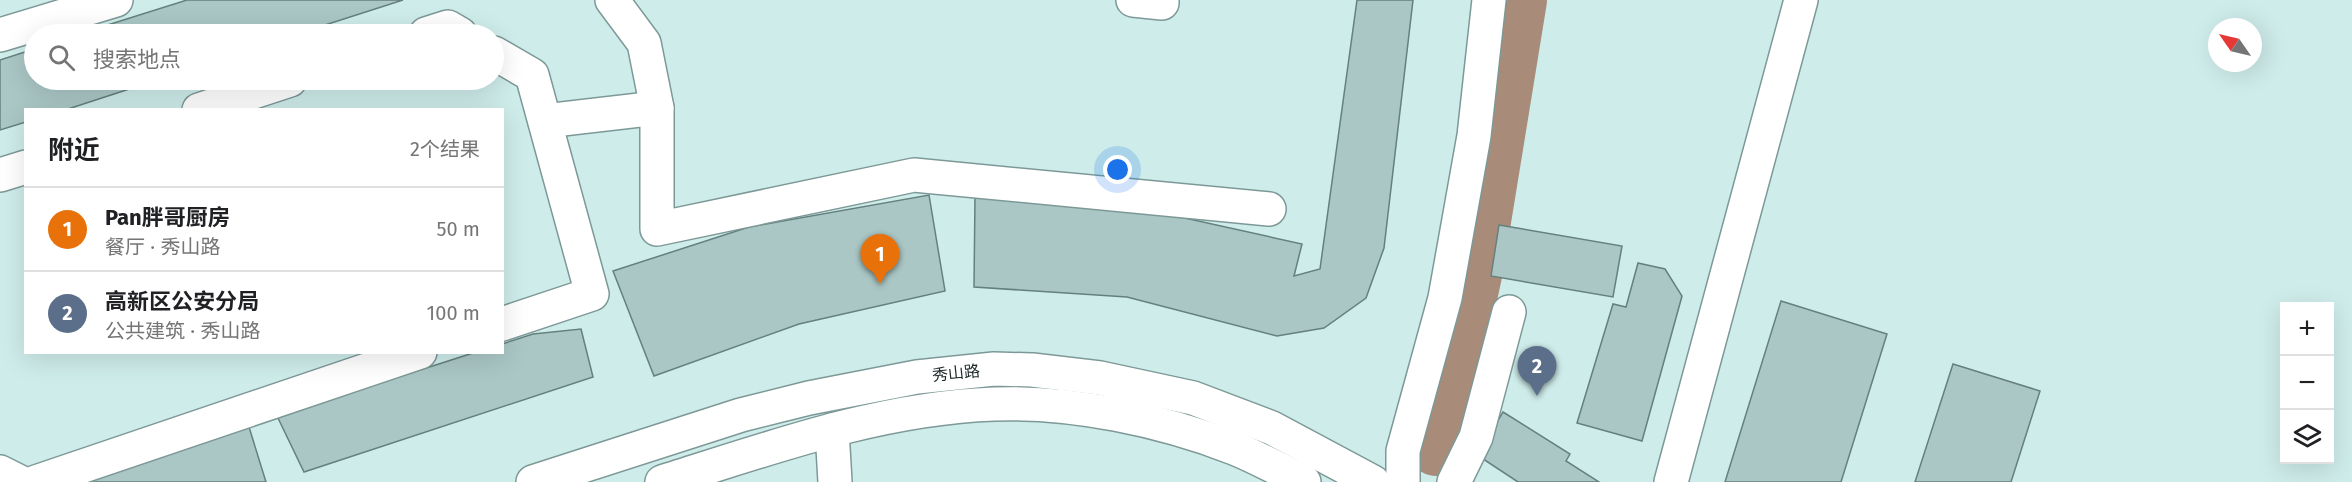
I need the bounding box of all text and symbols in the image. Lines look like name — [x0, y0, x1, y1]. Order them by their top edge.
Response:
north arrow — [2208, 18, 2262, 72]
search box — [24, 24, 504, 90]
icon: search — [45, 41, 78, 74]
text: 搜索地点 — [93, 46, 181, 73]
text: 附近 — [48, 135, 100, 166]
text: 2个结果 — [410, 137, 480, 161]
your location — [1103, 155, 1132, 184]
text: Pan胖哥厨房 — [105, 204, 230, 231]
text: 1 — [63, 217, 72, 241]
text: 50 m — [436, 217, 480, 241]
pin: 1 — [860, 234, 900, 284]
text: 餐厅 · 秀山路 — [105, 235, 220, 259]
text: 高新区公安分局 — [105, 288, 259, 315]
text: 2 — [62, 301, 73, 325]
text: 100 m — [427, 301, 480, 325]
map controls — [2280, 302, 2334, 464]
button: + — [2280, 302, 2334, 356]
text: 公共建筑 · 秀山路 — [105, 319, 260, 343]
pin: 2 — [1518, 346, 1556, 396]
button: − — [2280, 356, 2334, 410]
street label: 秀山路 — [931, 361, 981, 385]
button: layers — [2280, 410, 2334, 464]

